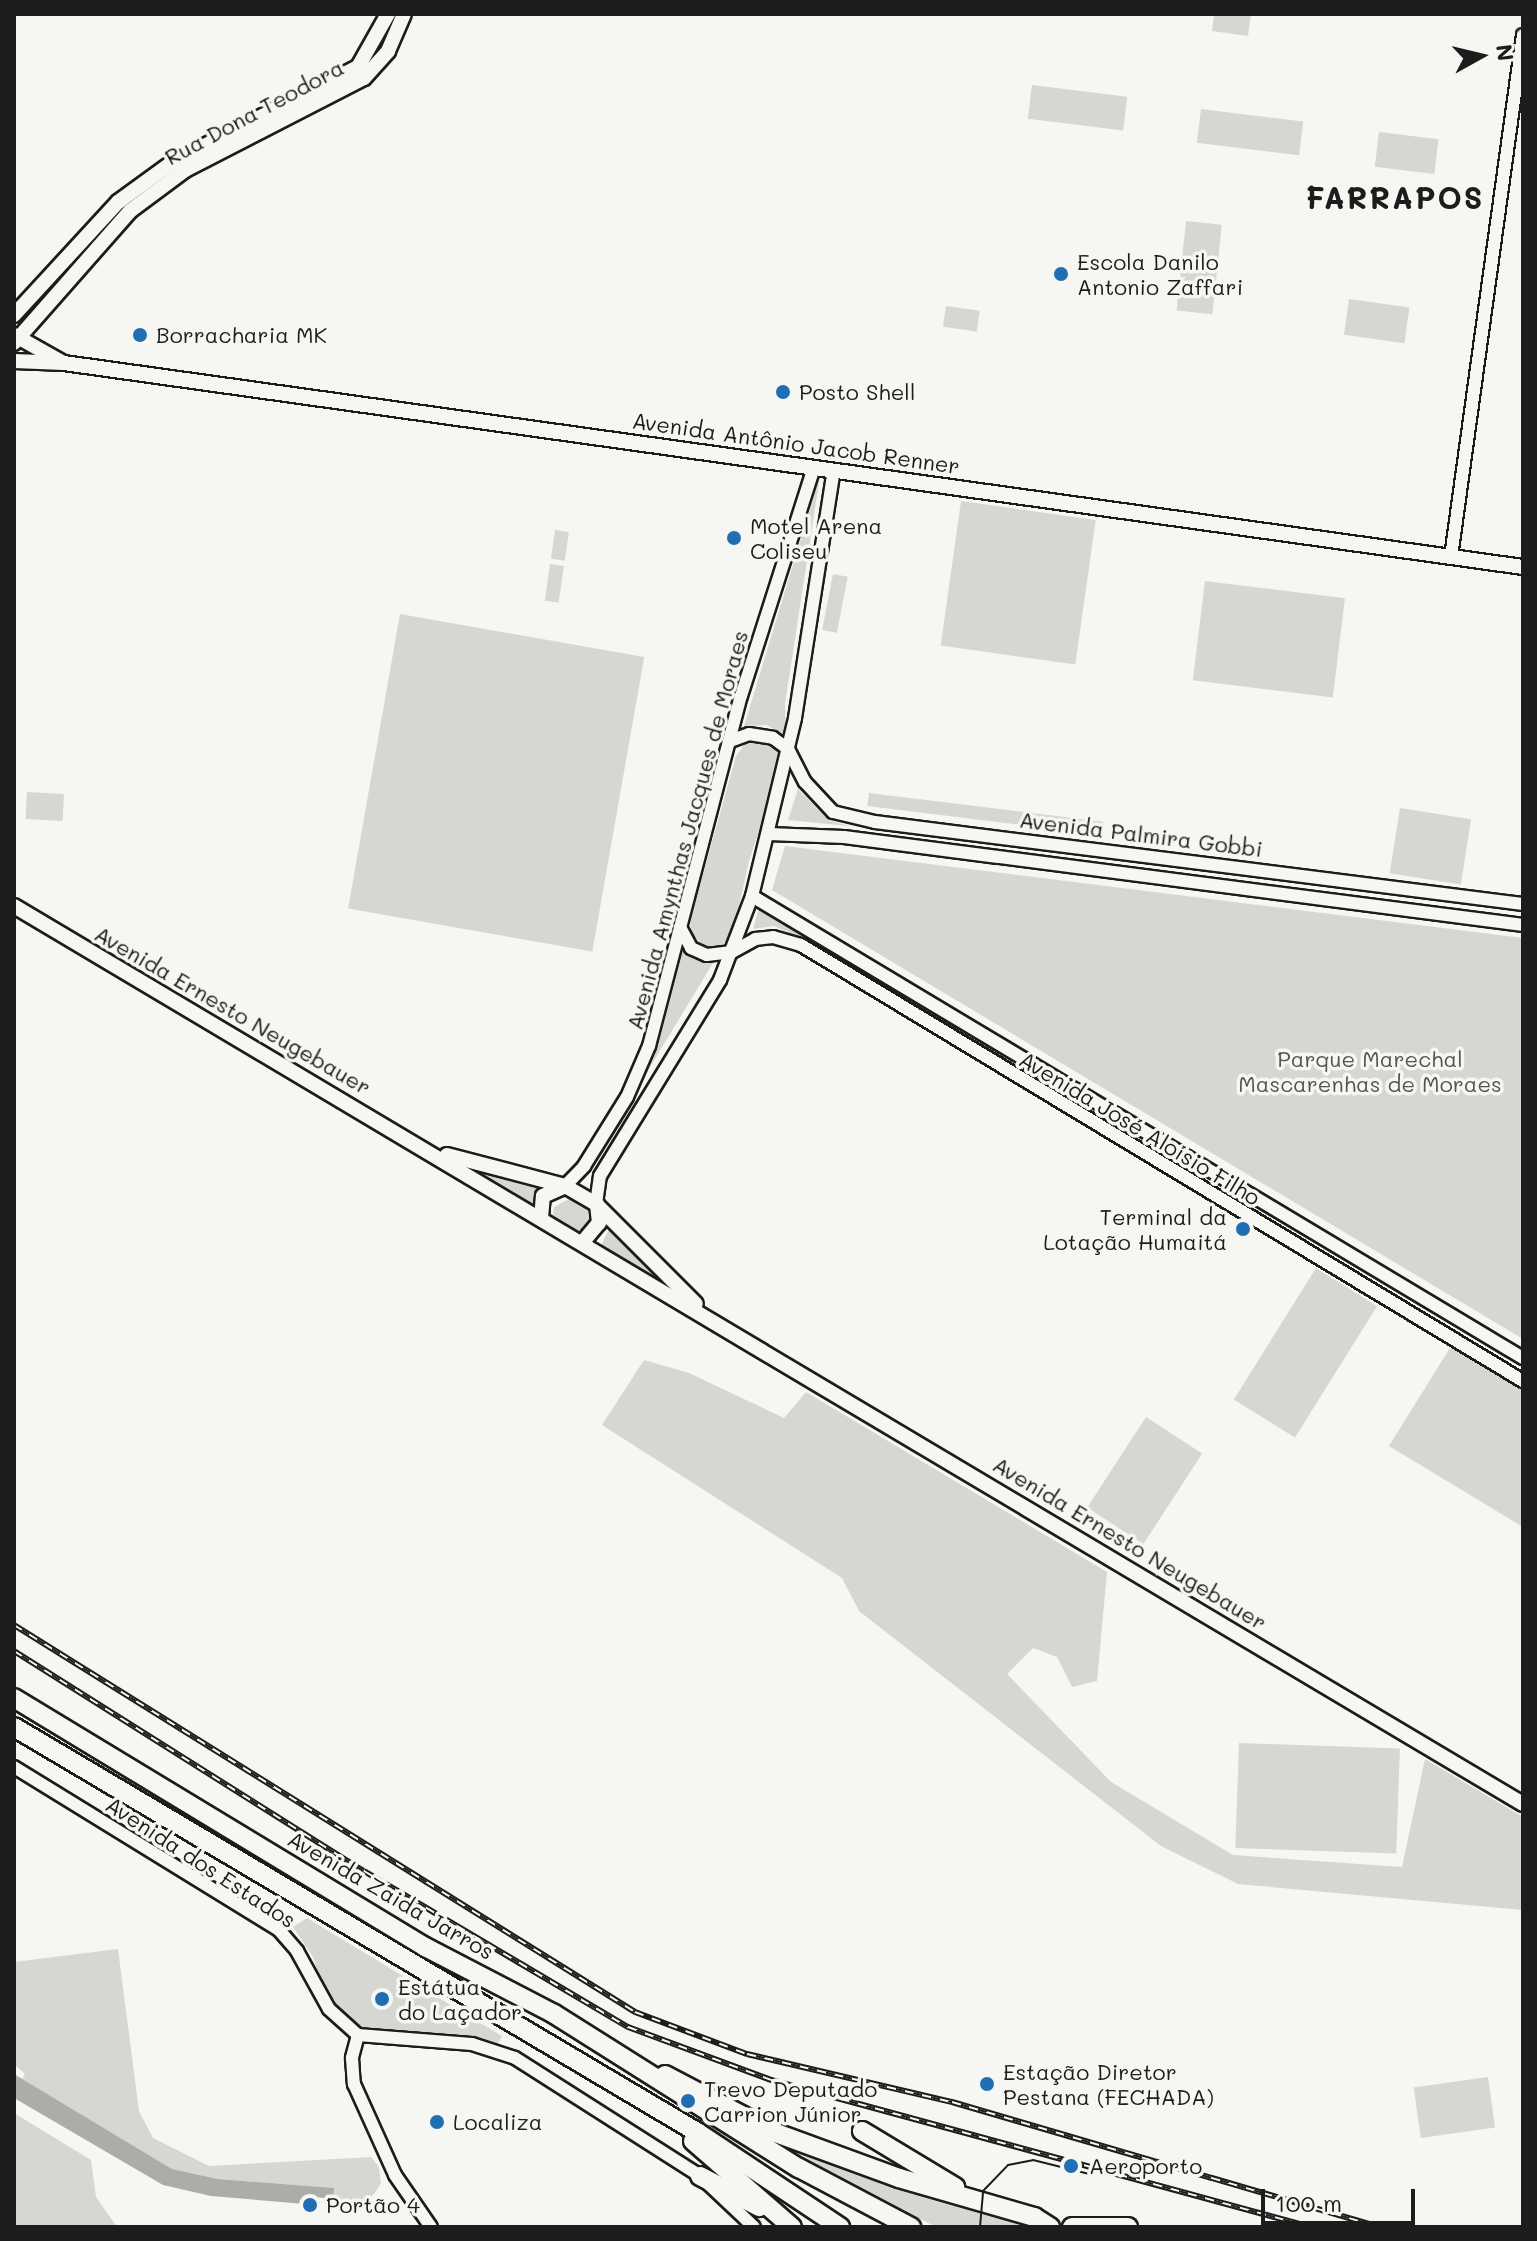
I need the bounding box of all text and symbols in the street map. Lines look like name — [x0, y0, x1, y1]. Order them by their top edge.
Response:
north arrow — [1441, 16, 1521, 96]
text: N — [1490, 42, 1521, 63]
street label: Rua Dona Teodora — [160, 54, 348, 170]
district label: FARRAPOS — [1305, 179, 1485, 215]
place label: Escola Danilo Antonio Zaffari — [1077, 248, 1243, 300]
marker: Escola Danilo Antonio Zaffari — [1052, 265, 1070, 283]
place label: Borracharia MK — [156, 322, 327, 348]
marker: Borracharia MK — [131, 326, 149, 344]
place label: Posto Shell — [799, 379, 915, 405]
marker: Posto Shell — [774, 383, 792, 401]
street label: Avenida Antônio Jacob Renner — [630, 407, 962, 479]
place label: Motel Arena Coliseu — [750, 512, 882, 564]
marker: Motel Arena Coliseu — [725, 529, 743, 547]
street label: Avenida Amynthas Jacques de Moraes — [621, 627, 753, 1033]
street label: Avenida Palmira Gobbi — [1018, 806, 1264, 862]
street label: Avenida Ernesto Neugebauer — [90, 920, 376, 1100]
street label: Avenida José Aloísio Filho — [1015, 1045, 1265, 1211]
park label: Parque Marechal Mascarenhas de Moraes — [1238, 1045, 1502, 1096]
place label: Terminal da Lotação Humaitá — [1043, 1203, 1227, 1254]
marker: Terminal da Lotação Humaitá — [1234, 1220, 1252, 1238]
street label: Avenida Ernesto Neugebauer — [988, 1451, 1272, 1635]
street label: Avenida dos Estados — [101, 1791, 301, 1933]
street label: Avenida Zaida Jarros — [283, 1825, 499, 1965]
place label: Estátua do Laçador — [398, 1973, 522, 2024]
marker: Estátua do Laçador — [373, 1990, 391, 2008]
place label: Estação Diretor Pestana (FECHADA) — [1003, 2058, 1214, 2110]
place label: Trevo Deputado Carrion Júnior — [704, 2075, 877, 2126]
marker: Estação Diretor Pestana (FECHADA) — [978, 2075, 996, 2093]
marker: Trevo Deputado Carrion Júnior — [679, 2092, 697, 2110]
place label: Localiza — [453, 2109, 542, 2135]
marker: Localiza — [428, 2113, 446, 2131]
place label: Aeroporto — [1089, 2153, 1202, 2179]
marker: Aeroporto — [1060, 2155, 1082, 2177]
scale bar — [1265, 2173, 1419, 2223]
text: 100 m — [1275, 2187, 1342, 2218]
place label: Portão 4 — [326, 2192, 420, 2218]
marker: Portão 4 — [301, 2196, 319, 2214]

